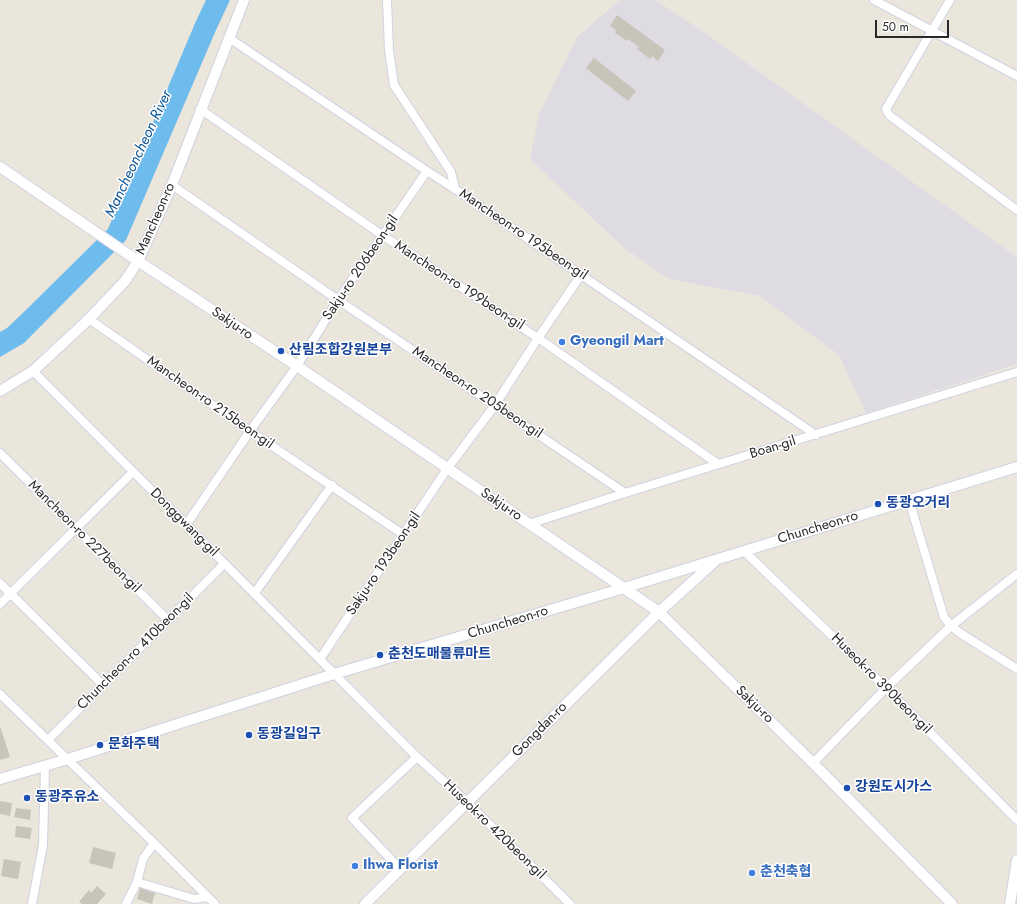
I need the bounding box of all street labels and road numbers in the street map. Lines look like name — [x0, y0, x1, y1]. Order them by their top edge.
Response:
street label: Mancheon-ro — [133, 180, 179, 258]
street label: Mancheon-ro 195beon-gil — [456, 186, 590, 284]
street label: Sakju-ro 206beon-gil — [320, 212, 402, 324]
street label: Mancheon-ro 199beon-gil — [391, 238, 527, 334]
street label: Sakju-ro — [208, 304, 256, 344]
street label: Mancheon-ro 205beon-gil — [409, 343, 545, 443]
street label: Mancheon-ro 215beon-gil — [143, 353, 277, 453]
street label: Boan-gil — [748, 433, 798, 463]
street label: Mancheon-ro 227beon-gil — [24, 477, 144, 597]
street label: Donggwang-gil — [146, 485, 222, 561]
street label: Sakju-ro — [477, 485, 525, 525]
street label: Chuncheon-ro — [776, 508, 860, 548]
street label: Sakju-ro 193beon-gil — [343, 509, 425, 619]
street label: Chuncheon-ro 410beon-gil — [74, 590, 198, 714]
street label: Chuncheon-ro — [466, 603, 550, 643]
street label: Huseok-ro 390beon-gil — [827, 630, 935, 738]
street label: Sakju-ro — [731, 683, 777, 727]
street label: Gongdan-ro — [509, 699, 571, 761]
street label: Huseok-ro 420beon-gil — [439, 777, 549, 883]

